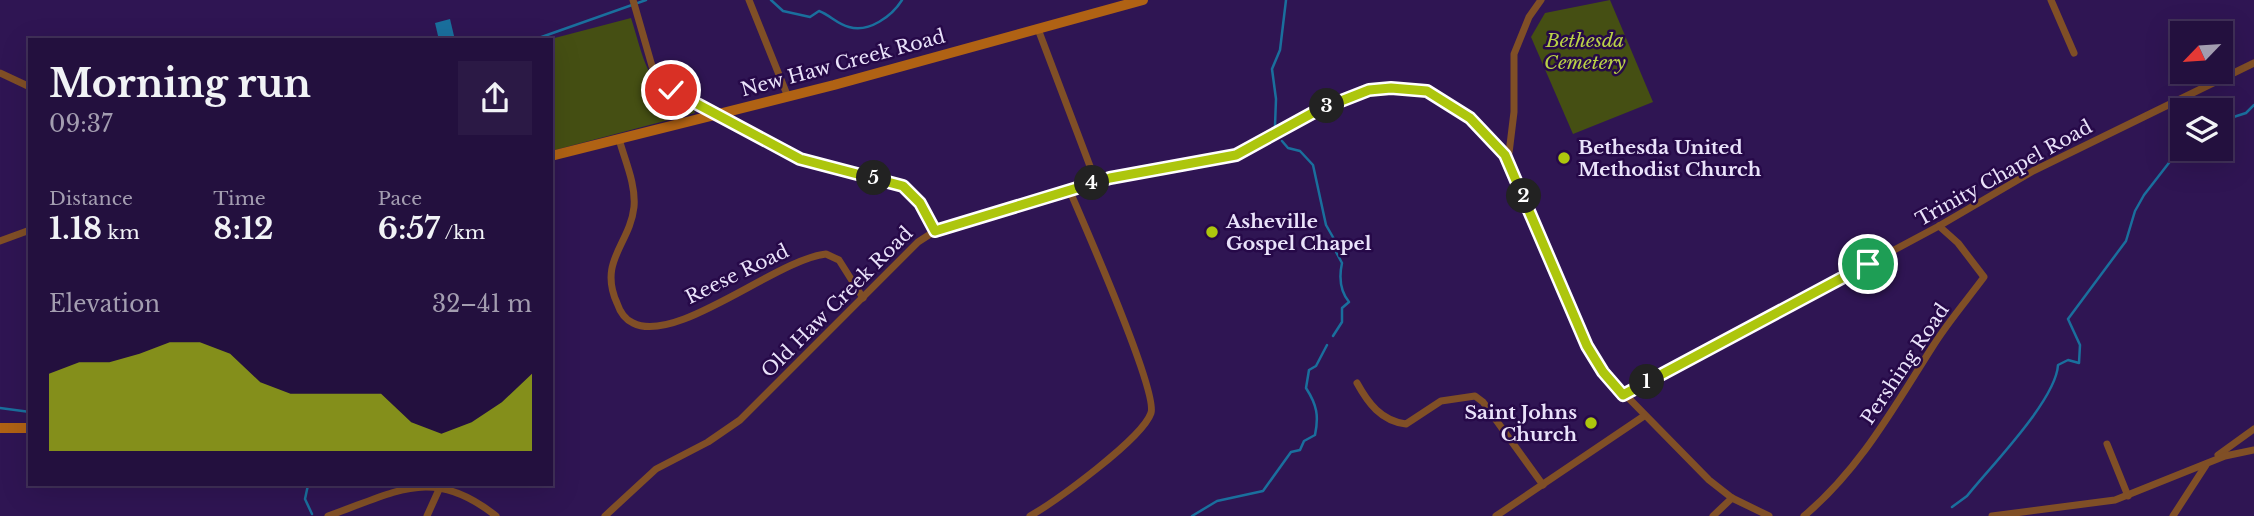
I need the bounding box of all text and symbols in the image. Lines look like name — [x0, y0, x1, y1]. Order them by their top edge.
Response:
north arrow — [2170, 21, 2233, 84]
map controls — [2170, 21, 2233, 161]
street label: New Haw Creek Road — [738, 25, 948, 101]
park label: Bethesda Cemetery — [1544, 29, 1626, 74]
text: Morning run — [49, 60, 311, 107]
pin — [641, 60, 701, 120]
button: share — [458, 61, 532, 135]
icon: check — [652, 71, 690, 109]
pin: 3 — [1310, 88, 1344, 124]
text: 3 — [1320, 94, 1333, 117]
button: layers — [2170, 98, 2233, 161]
text: 09:37 — [49, 110, 112, 138]
street label: Trinity Chapel Road — [1912, 115, 2096, 231]
place label: Bethesda United Methodist Church — [1578, 136, 1762, 181]
marker: Bethesda United Methodist Church — [1556, 150, 1572, 166]
pin: 5 — [856, 160, 892, 196]
text: 5 — [868, 166, 879, 189]
pin: 4 — [1074, 166, 1110, 200]
text: 4 — [1085, 171, 1098, 194]
pin: 2 — [1506, 178, 1542, 214]
text: 2 — [1517, 184, 1530, 207]
text: Distance — [49, 187, 133, 210]
text: Time — [213, 187, 266, 210]
text: Pace — [378, 187, 422, 210]
text: 1.18 — [49, 210, 102, 247]
text: 8:12 — [213, 210, 274, 247]
text: 6:57 — [378, 210, 440, 247]
place label: Asheville Gospel Chapel — [1225, 210, 1372, 255]
text: km — [102, 221, 140, 244]
text: /km — [440, 221, 485, 244]
street label: Old Haw Creek Road — [757, 222, 917, 382]
marker: Asheville Gospel Chapel — [1204, 224, 1220, 240]
pin — [1838, 234, 1898, 294]
street label: Reese Road — [682, 239, 793, 309]
icon: arrive — [1849, 245, 1887, 283]
text: Elevation — [49, 290, 160, 318]
text: 32–41 m — [432, 290, 532, 318]
street label: Pershing Road — [1856, 299, 1954, 429]
pin: 1 — [1630, 364, 1664, 400]
text: 1 — [1642, 370, 1651, 393]
place label: Saint Johns Church — [1464, 401, 1577, 446]
marker: Saint Johns Church — [1583, 415, 1599, 431]

